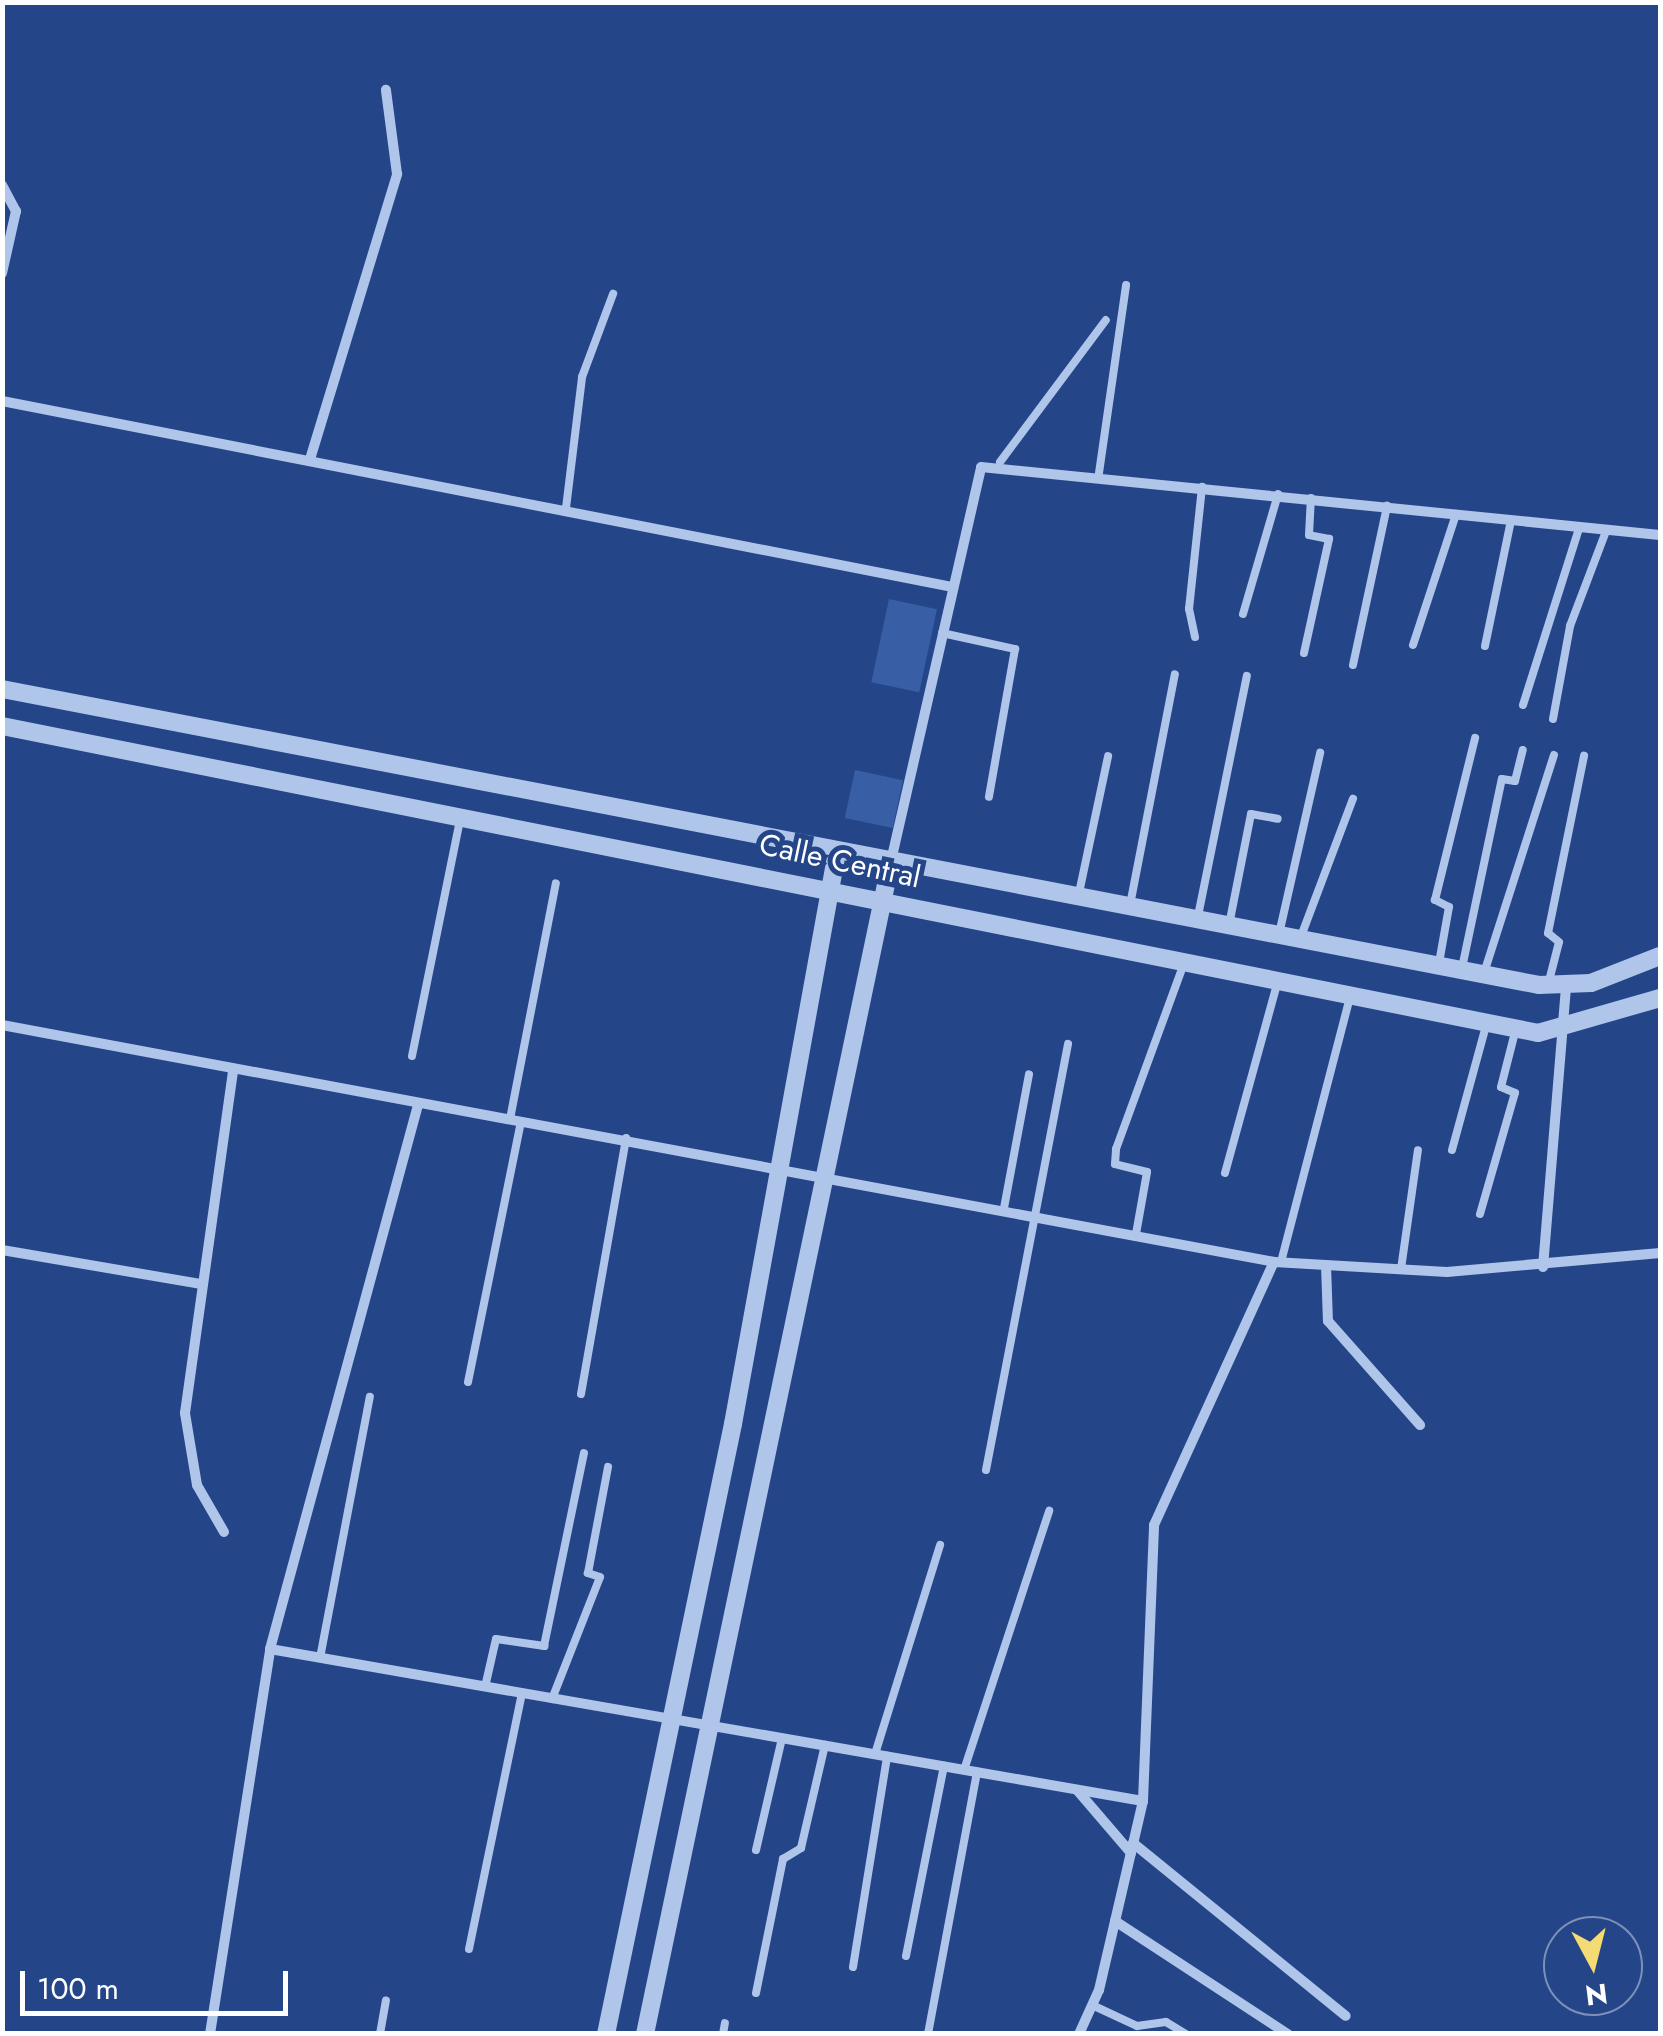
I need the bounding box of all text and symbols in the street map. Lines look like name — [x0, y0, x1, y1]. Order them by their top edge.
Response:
street label: Calle Central — [756, 826, 924, 896]
north arrow — [1543, 1916, 1643, 2016]
scale bar — [25, 1951, 292, 2013]
text: 100 m — [37, 1967, 119, 2010]
text: N — [1583, 1973, 1610, 2016]

